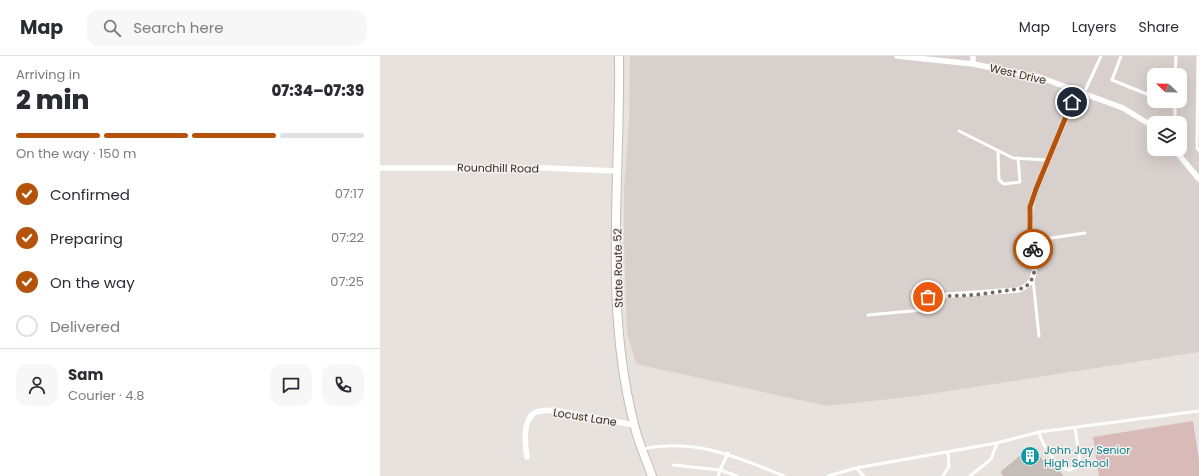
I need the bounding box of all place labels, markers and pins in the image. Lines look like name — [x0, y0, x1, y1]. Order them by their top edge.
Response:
pin — [1055, 85, 1089, 119]
pin — [911, 280, 945, 314]
place label: John Jay Senior High School — [1044, 442, 1130, 471]
building icon: John Jay Senior High School — [1019, 445, 1041, 467]

